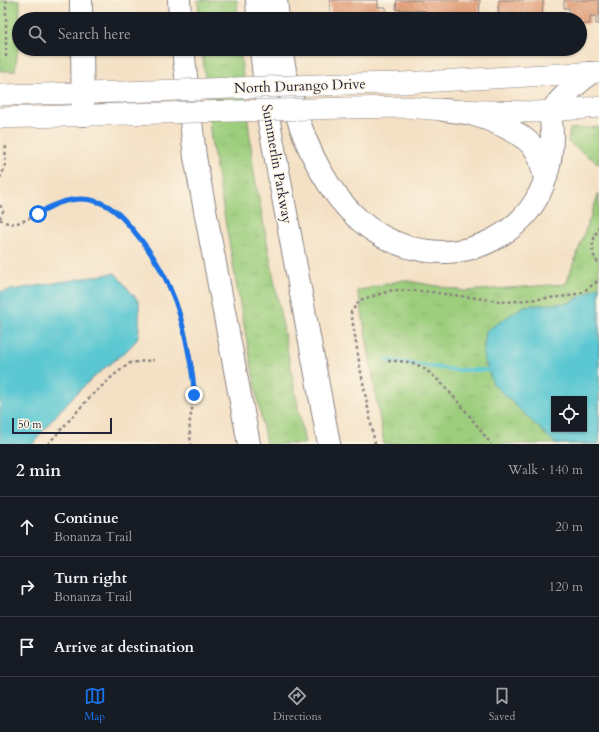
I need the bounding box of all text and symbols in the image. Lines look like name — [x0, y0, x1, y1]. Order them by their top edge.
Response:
search box — [12, 12, 587, 56]
icon: search — [26, 23, 48, 45]
text: Search here — [58, 24, 131, 44]
street label: North Durango Drive — [234, 74, 366, 98]
street label: Summerlin Parkway — [257, 103, 297, 226]
route start — [29, 205, 47, 223]
route end — [185, 386, 203, 404]
map controls — [551, 396, 587, 432]
button: locate — [551, 396, 587, 432]
scale bar — [12, 416, 112, 435]
text: 50 m — [18, 417, 42, 432]
text: 2 min — [16, 459, 61, 482]
text: Walk · 140 m — [508, 461, 583, 479]
text: Continue — [54, 508, 119, 528]
icon: ahead — [16, 516, 38, 538]
text: 20 m — [555, 518, 583, 536]
text: Bonanza Trail — [54, 528, 132, 546]
text: Turn right — [54, 568, 127, 588]
icon: right — [16, 576, 38, 598]
text: 120 m — [549, 578, 583, 596]
text: Bonanza Trail — [54, 588, 132, 606]
icon: arrive — [16, 636, 38, 658]
text: Arrive at destination — [54, 637, 194, 657]
tab: Map — [84, 685, 106, 724]
tab: Directions — [273, 685, 321, 724]
tab: Saved — [489, 685, 515, 724]

